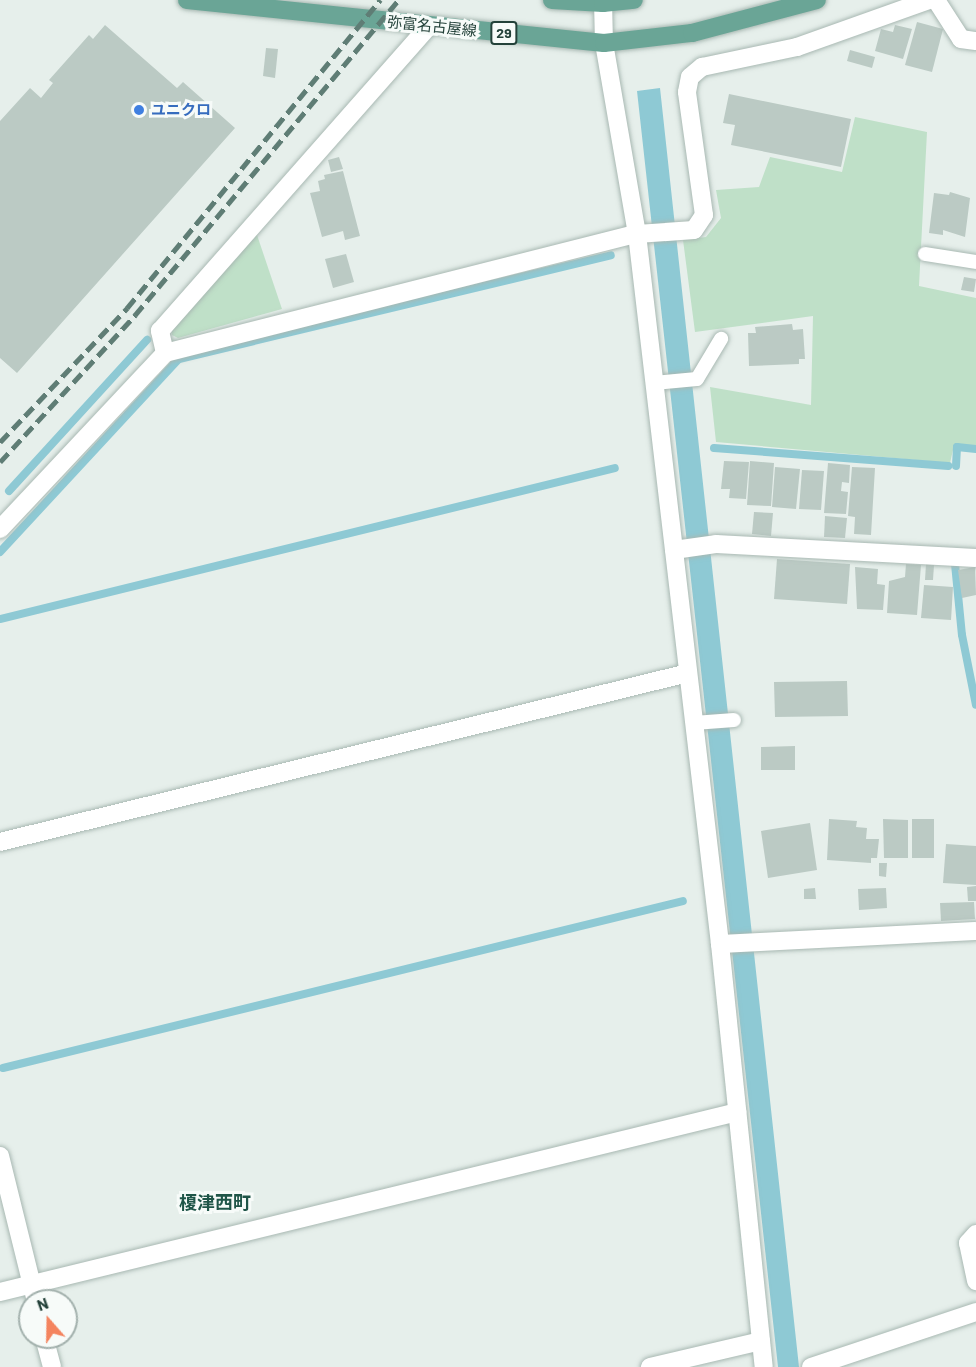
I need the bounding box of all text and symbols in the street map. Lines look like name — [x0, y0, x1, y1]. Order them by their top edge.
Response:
street label: 弥富名古屋線 — [386, 12, 478, 40]
road number: 29 — [489, 22, 519, 44]
place label: ユニクロ — [151, 101, 211, 119]
marker: ユニクロ — [132, 103, 146, 117]
district label: 榎津西町 — [179, 1191, 251, 1213]
north arrow — [18, 1289, 78, 1349]
text: N — [34, 1293, 51, 1314]

